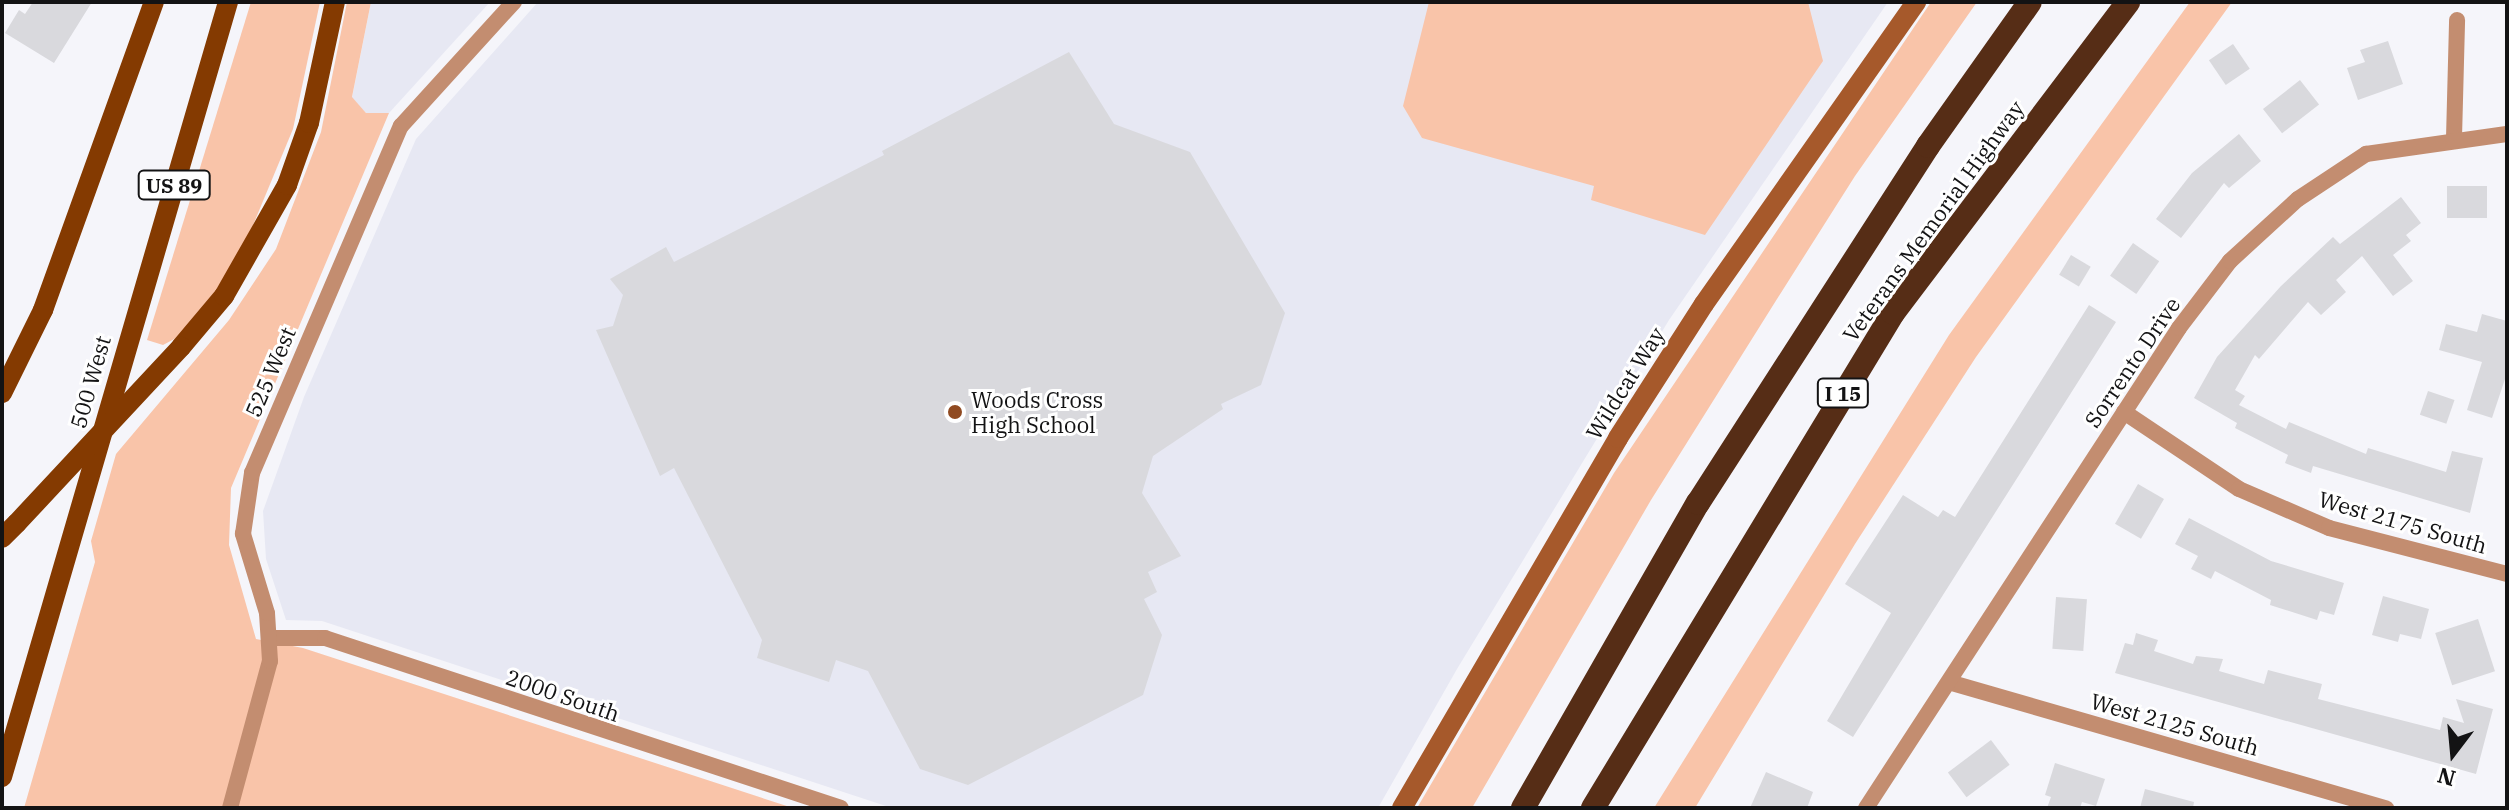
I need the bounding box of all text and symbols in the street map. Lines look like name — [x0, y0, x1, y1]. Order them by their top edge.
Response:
street label: Veterans Memorial Highway — [1837, 95, 2029, 347]
road number: US 89 — [136, 169, 212, 201]
street label: Sorrento Drive — [2079, 292, 2185, 432]
street label: Wildcat Way — [1580, 322, 1670, 444]
street label: 525 West — [239, 323, 301, 421]
street label: 500 West — [64, 333, 116, 431]
road number: I 15 — [1815, 377, 1871, 409]
place label: Woods Cross High School — [971, 386, 1103, 438]
marker: Woods Cross High School — [946, 403, 964, 421]
street label: West 2175 South — [2316, 485, 2490, 559]
street label: 2000 South — [503, 663, 623, 727]
street label: West 2125 South — [2088, 687, 2262, 761]
north arrow — [2413, 714, 2493, 794]
text: N — [2434, 761, 2459, 794]

